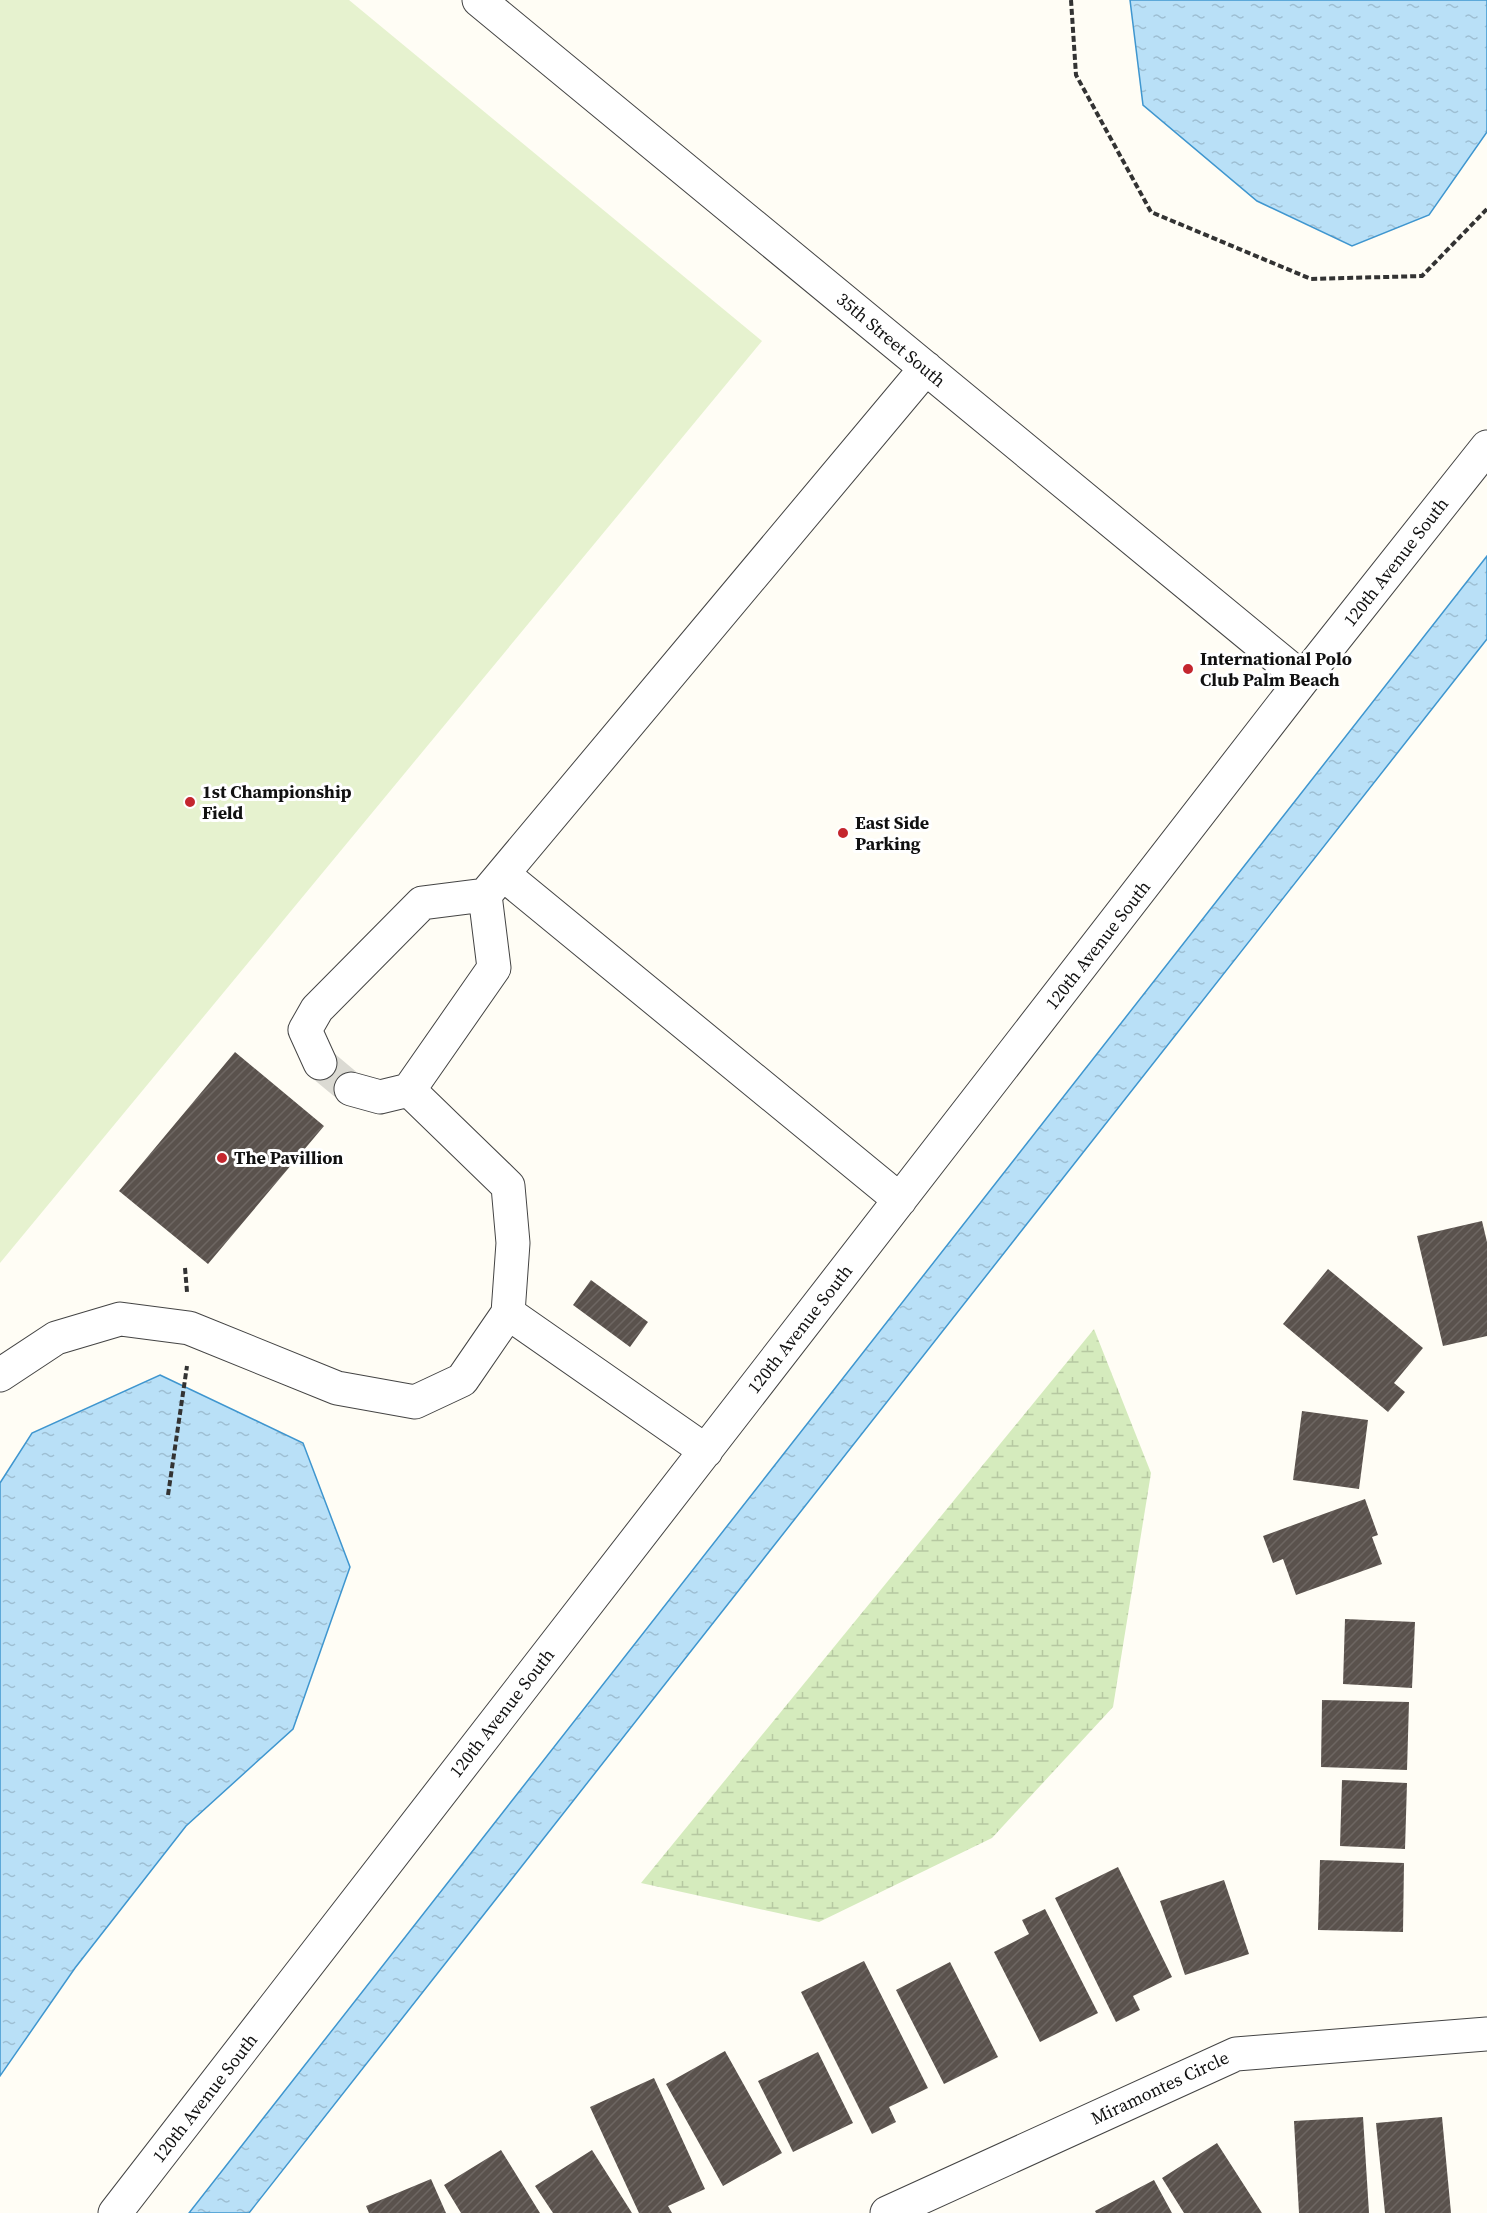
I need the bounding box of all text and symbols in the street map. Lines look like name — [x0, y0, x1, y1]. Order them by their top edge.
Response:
street label: 35th Street South — [831, 286, 951, 393]
street label: 120th Avenue South — [1337, 492, 1454, 631]
place label: International Polo Club Palm Beach — [1200, 646, 1352, 692]
marker: International Polo Club Palm Beach — [1181, 662, 1195, 676]
place label: 1st Championship Field — [202, 779, 352, 825]
marker: 1st Championship Field — [183, 795, 197, 809]
place label: East Side Parking — [855, 810, 929, 856]
marker: East Side Parking — [836, 826, 850, 840]
street label: 120th Avenue South — [1039, 875, 1156, 1014]
place label: The Pavillion — [234, 1145, 343, 1170]
marker: The Pavillion — [215, 1151, 229, 1165]
street label: 120th Avenue South — [741, 1259, 858, 1398]
street label: 120th Avenue South — [443, 1643, 560, 1782]
street label: 120th Avenue South — [146, 2028, 263, 2167]
street label: Miramontes Circle — [1087, 2045, 1233, 2130]

